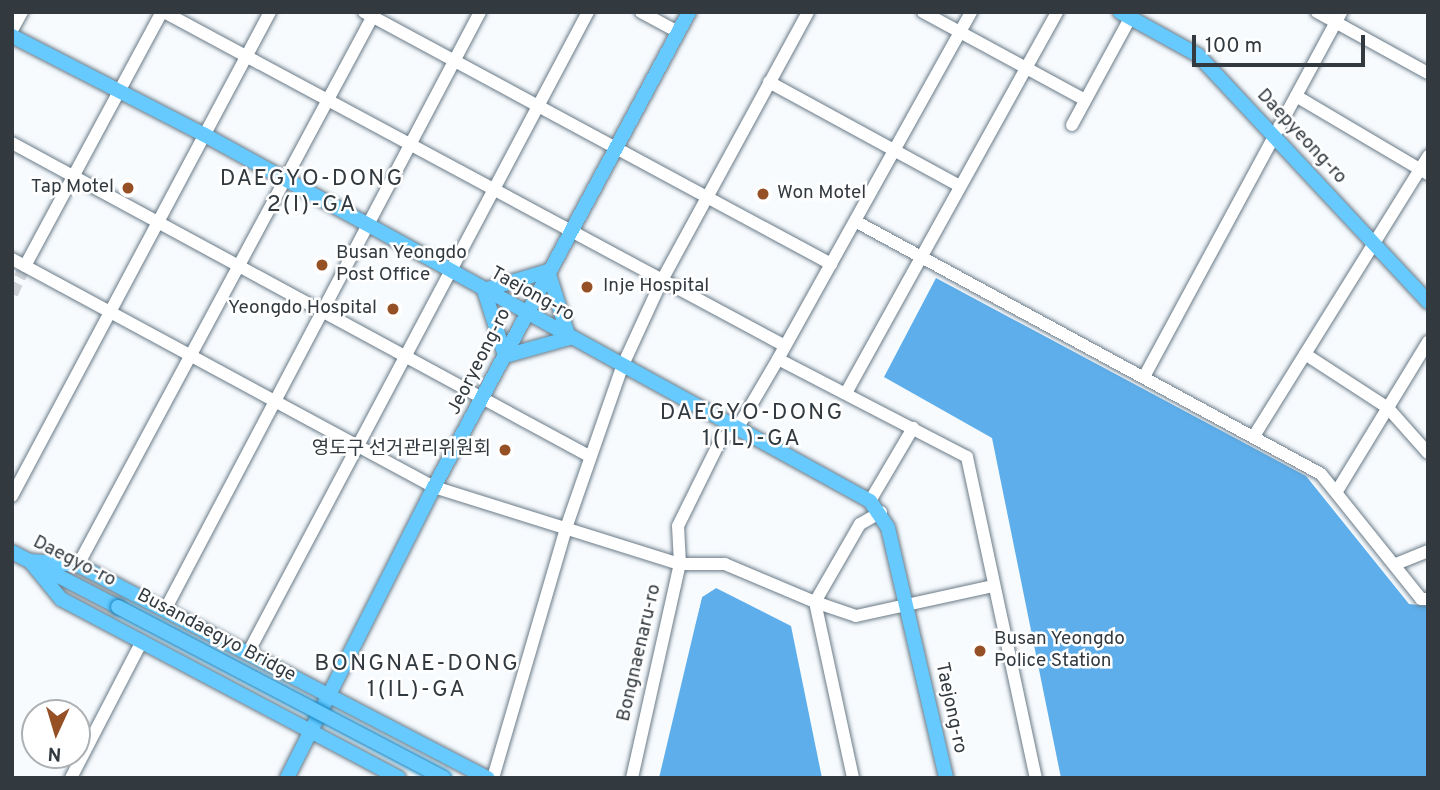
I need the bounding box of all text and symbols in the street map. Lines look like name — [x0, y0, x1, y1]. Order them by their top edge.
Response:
scale bar — [1195, 21, 1368, 65]
text: 100 m — [1205, 33, 1262, 60]
street label: Daepyeong-ro — [1251, 85, 1351, 189]
district label: DAEGYO-DONG 2(I)-GA — [221, 166, 403, 220]
place label: Tap Motel — [31, 177, 114, 199]
marker: Tap Motel — [120, 180, 136, 196]
place label: Won Motel — [777, 183, 866, 205]
marker: Won Motel — [755, 186, 771, 202]
place label: Busan Yeongdo Post Office — [336, 243, 468, 287]
marker: Busan Yeongdo Post Office — [314, 257, 330, 273]
street label: Taejong-ro — [486, 263, 578, 327]
place label: Inje Hospital — [603, 276, 709, 298]
marker: Inje Hospital — [577, 277, 597, 297]
place label: Yeongdo Hospital — [228, 298, 377, 320]
marker: Yeongdo Hospital — [383, 299, 403, 319]
street label: Jeoryeong-ro — [443, 305, 517, 419]
district label: DAEGYO-DONG 1(IL)-GA — [661, 400, 843, 454]
place label: 영도구 선거관리위원회 — [312, 439, 491, 461]
marker: 영도구 선거관리위원회 — [497, 442, 513, 458]
street label: Daegyo-ro — [29, 531, 119, 593]
street label: Bongnaenaru-ro — [613, 582, 667, 724]
street label: Busandaegyo Bridge — [133, 584, 299, 688]
place label: Busan Yeongdo Police Station — [994, 629, 1126, 673]
marker: Busan Yeongdo Police Station — [972, 643, 988, 659]
district label: BONGNAE-DONG 1(IL)-GA — [316, 651, 518, 705]
street label: Taejong-ro — [929, 660, 971, 756]
north arrow — [21, 699, 91, 769]
text: N — [47, 741, 62, 765]

